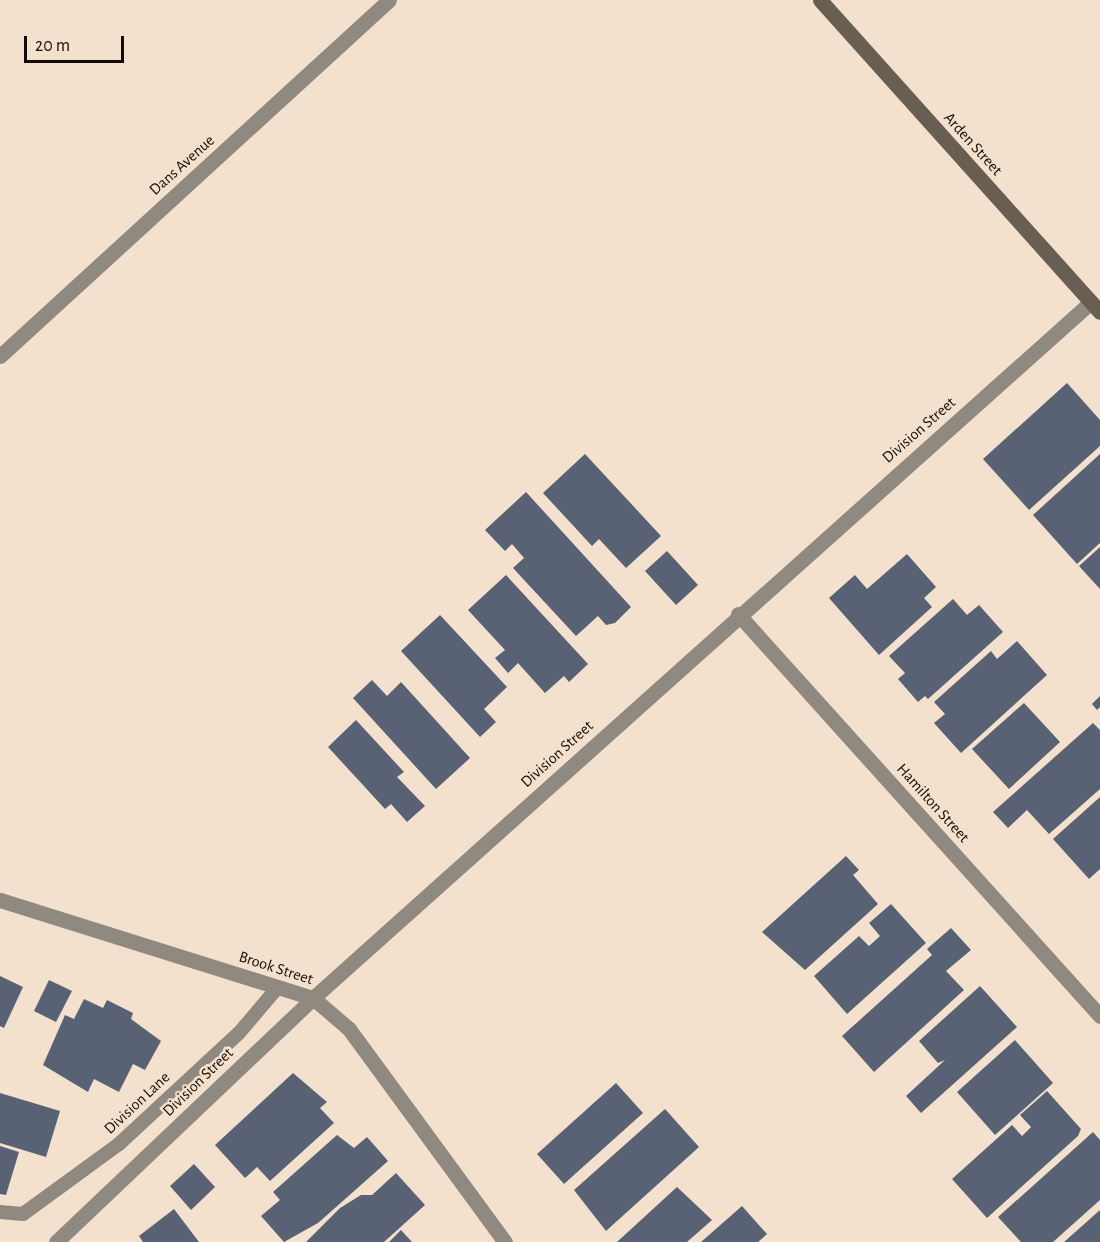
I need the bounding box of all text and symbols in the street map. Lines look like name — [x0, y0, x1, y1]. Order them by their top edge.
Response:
scale bar — [27, 24, 128, 62]
text: 20 m — [35, 37, 70, 55]
street label: Arden Street — [940, 108, 1006, 180]
street label: Dans Avenue — [145, 131, 219, 199]
street label: Division Street — [878, 393, 960, 467]
street label: Division Street — [517, 716, 597, 792]
street label: Hamilton Street — [893, 760, 973, 846]
street label: Brook Street — [236, 947, 316, 989]
street label: Division Street — [159, 1044, 237, 1120]
street label: Division Lane — [100, 1068, 174, 1138]

